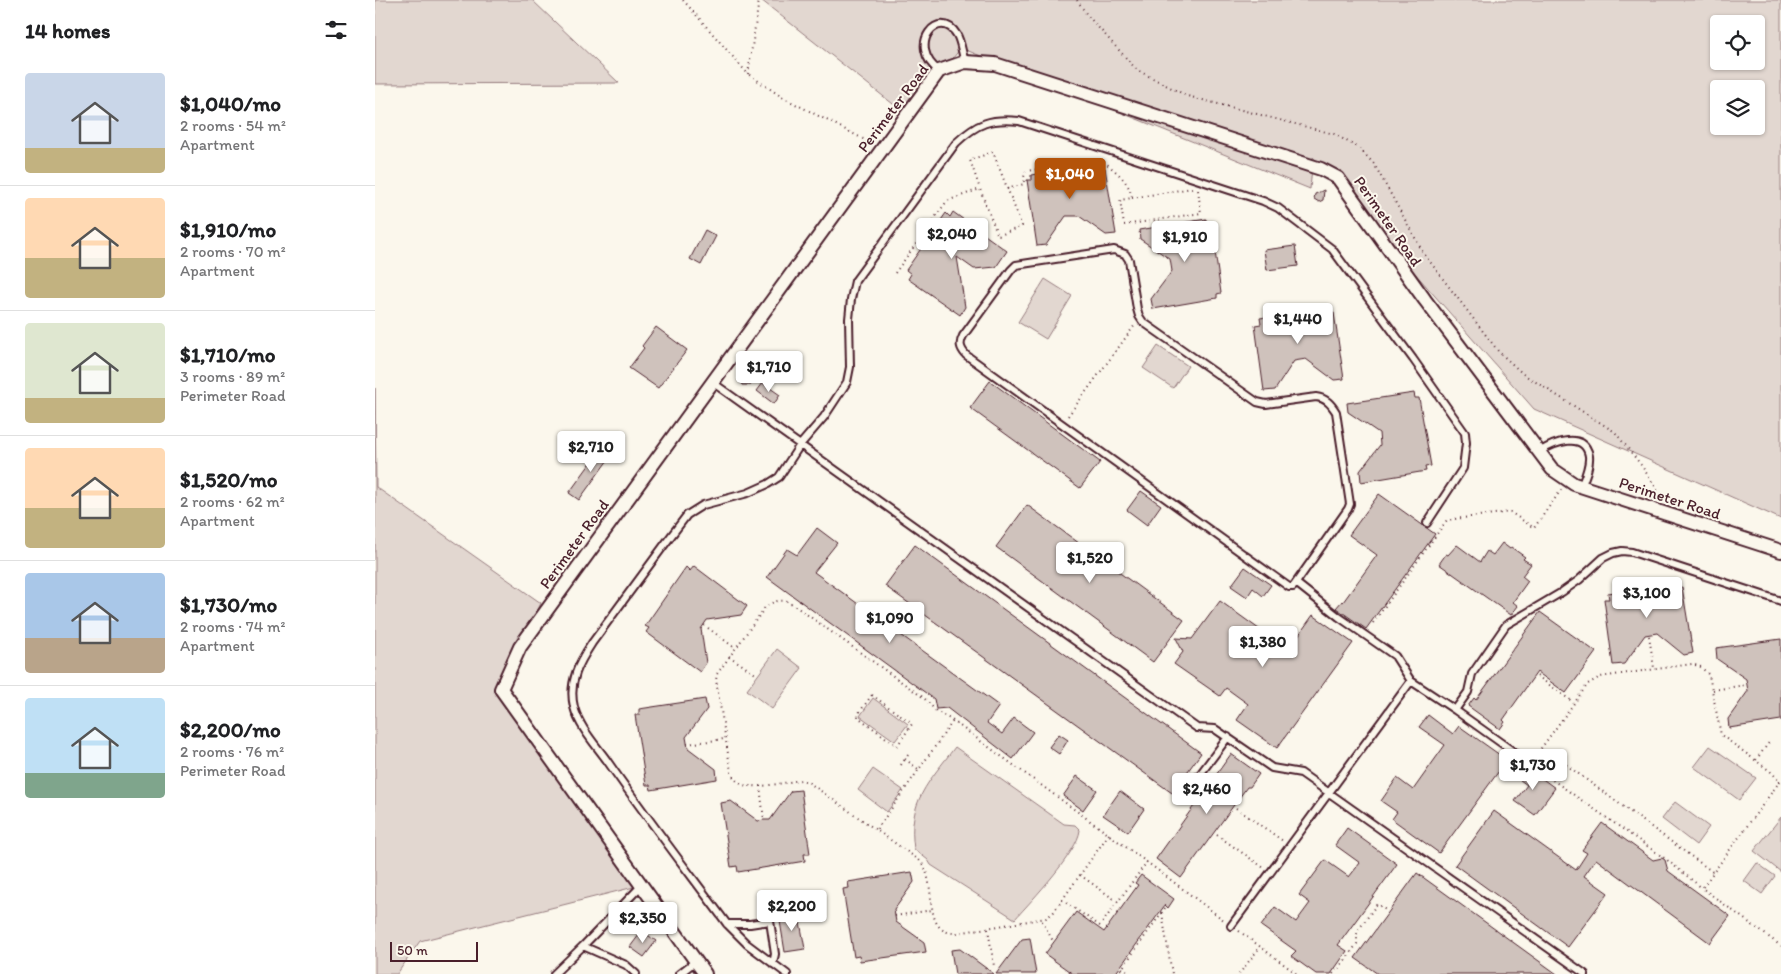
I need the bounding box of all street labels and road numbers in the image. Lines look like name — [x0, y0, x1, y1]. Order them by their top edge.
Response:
street label: Perimeter Road — [854, 60, 933, 156]
street label: Perimeter Road — [1350, 172, 1426, 270]
street label: Perimeter Road — [1617, 473, 1724, 523]
street label: Perimeter Road — [535, 495, 613, 592]

